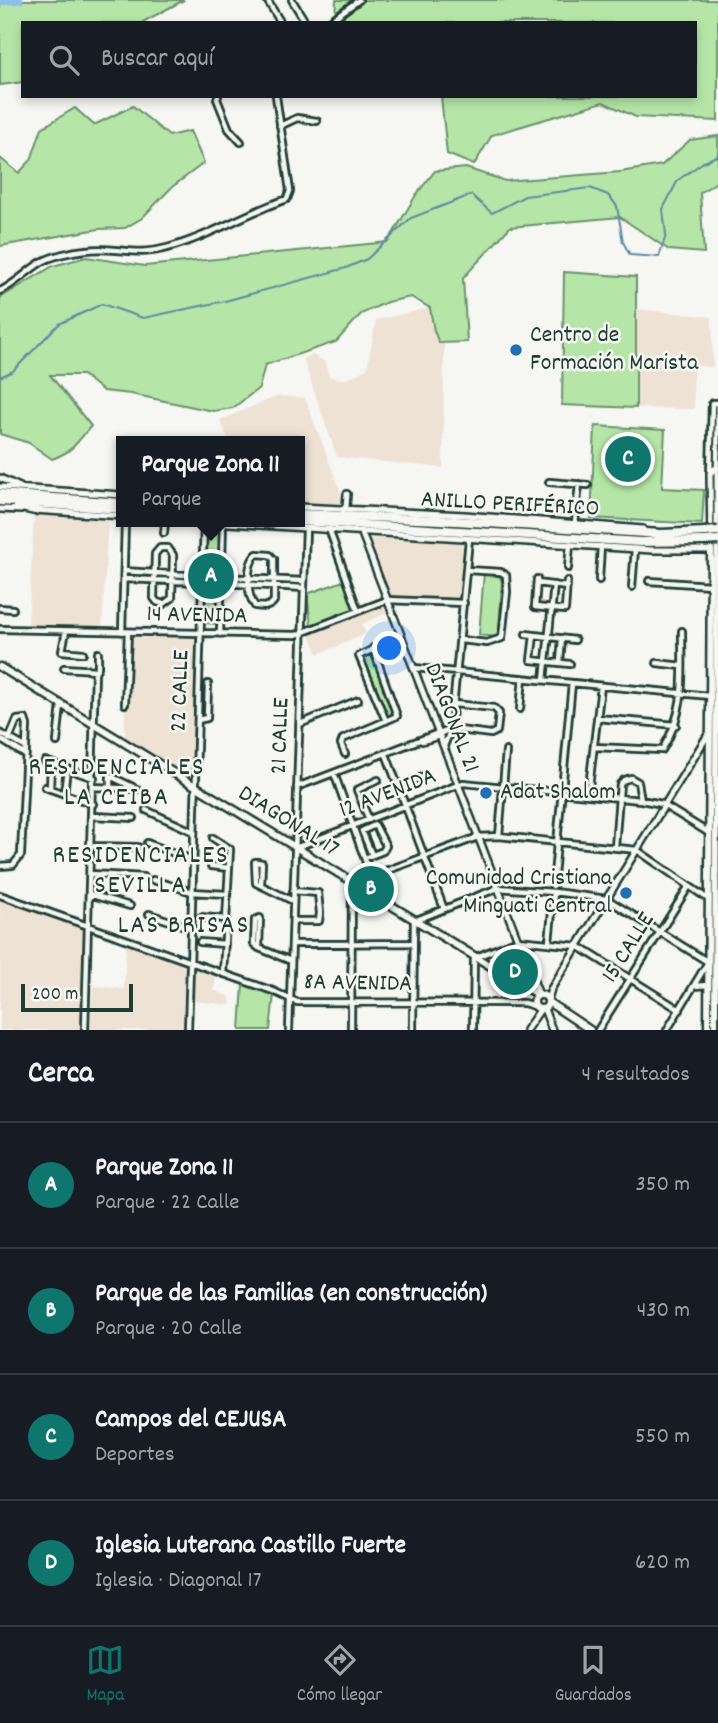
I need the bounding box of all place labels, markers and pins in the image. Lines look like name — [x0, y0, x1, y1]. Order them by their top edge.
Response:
place label: Centro de Formación Marista — [530, 319, 699, 381]
marker: Centro de Formación Marista — [508, 342, 524, 358]
pin: C — [605, 433, 651, 485]
pin: A — [188, 550, 234, 602]
place label: Adat Shalom — [500, 776, 616, 810]
marker: Adat Shalom — [478, 785, 494, 801]
place label: Comunidad Cristiana Minguati Central — [426, 862, 613, 924]
pin: B — [348, 863, 394, 915]
marker: Comunidad Cristiana Minguati Central — [618, 885, 634, 901]
pin: D — [492, 946, 538, 998]

